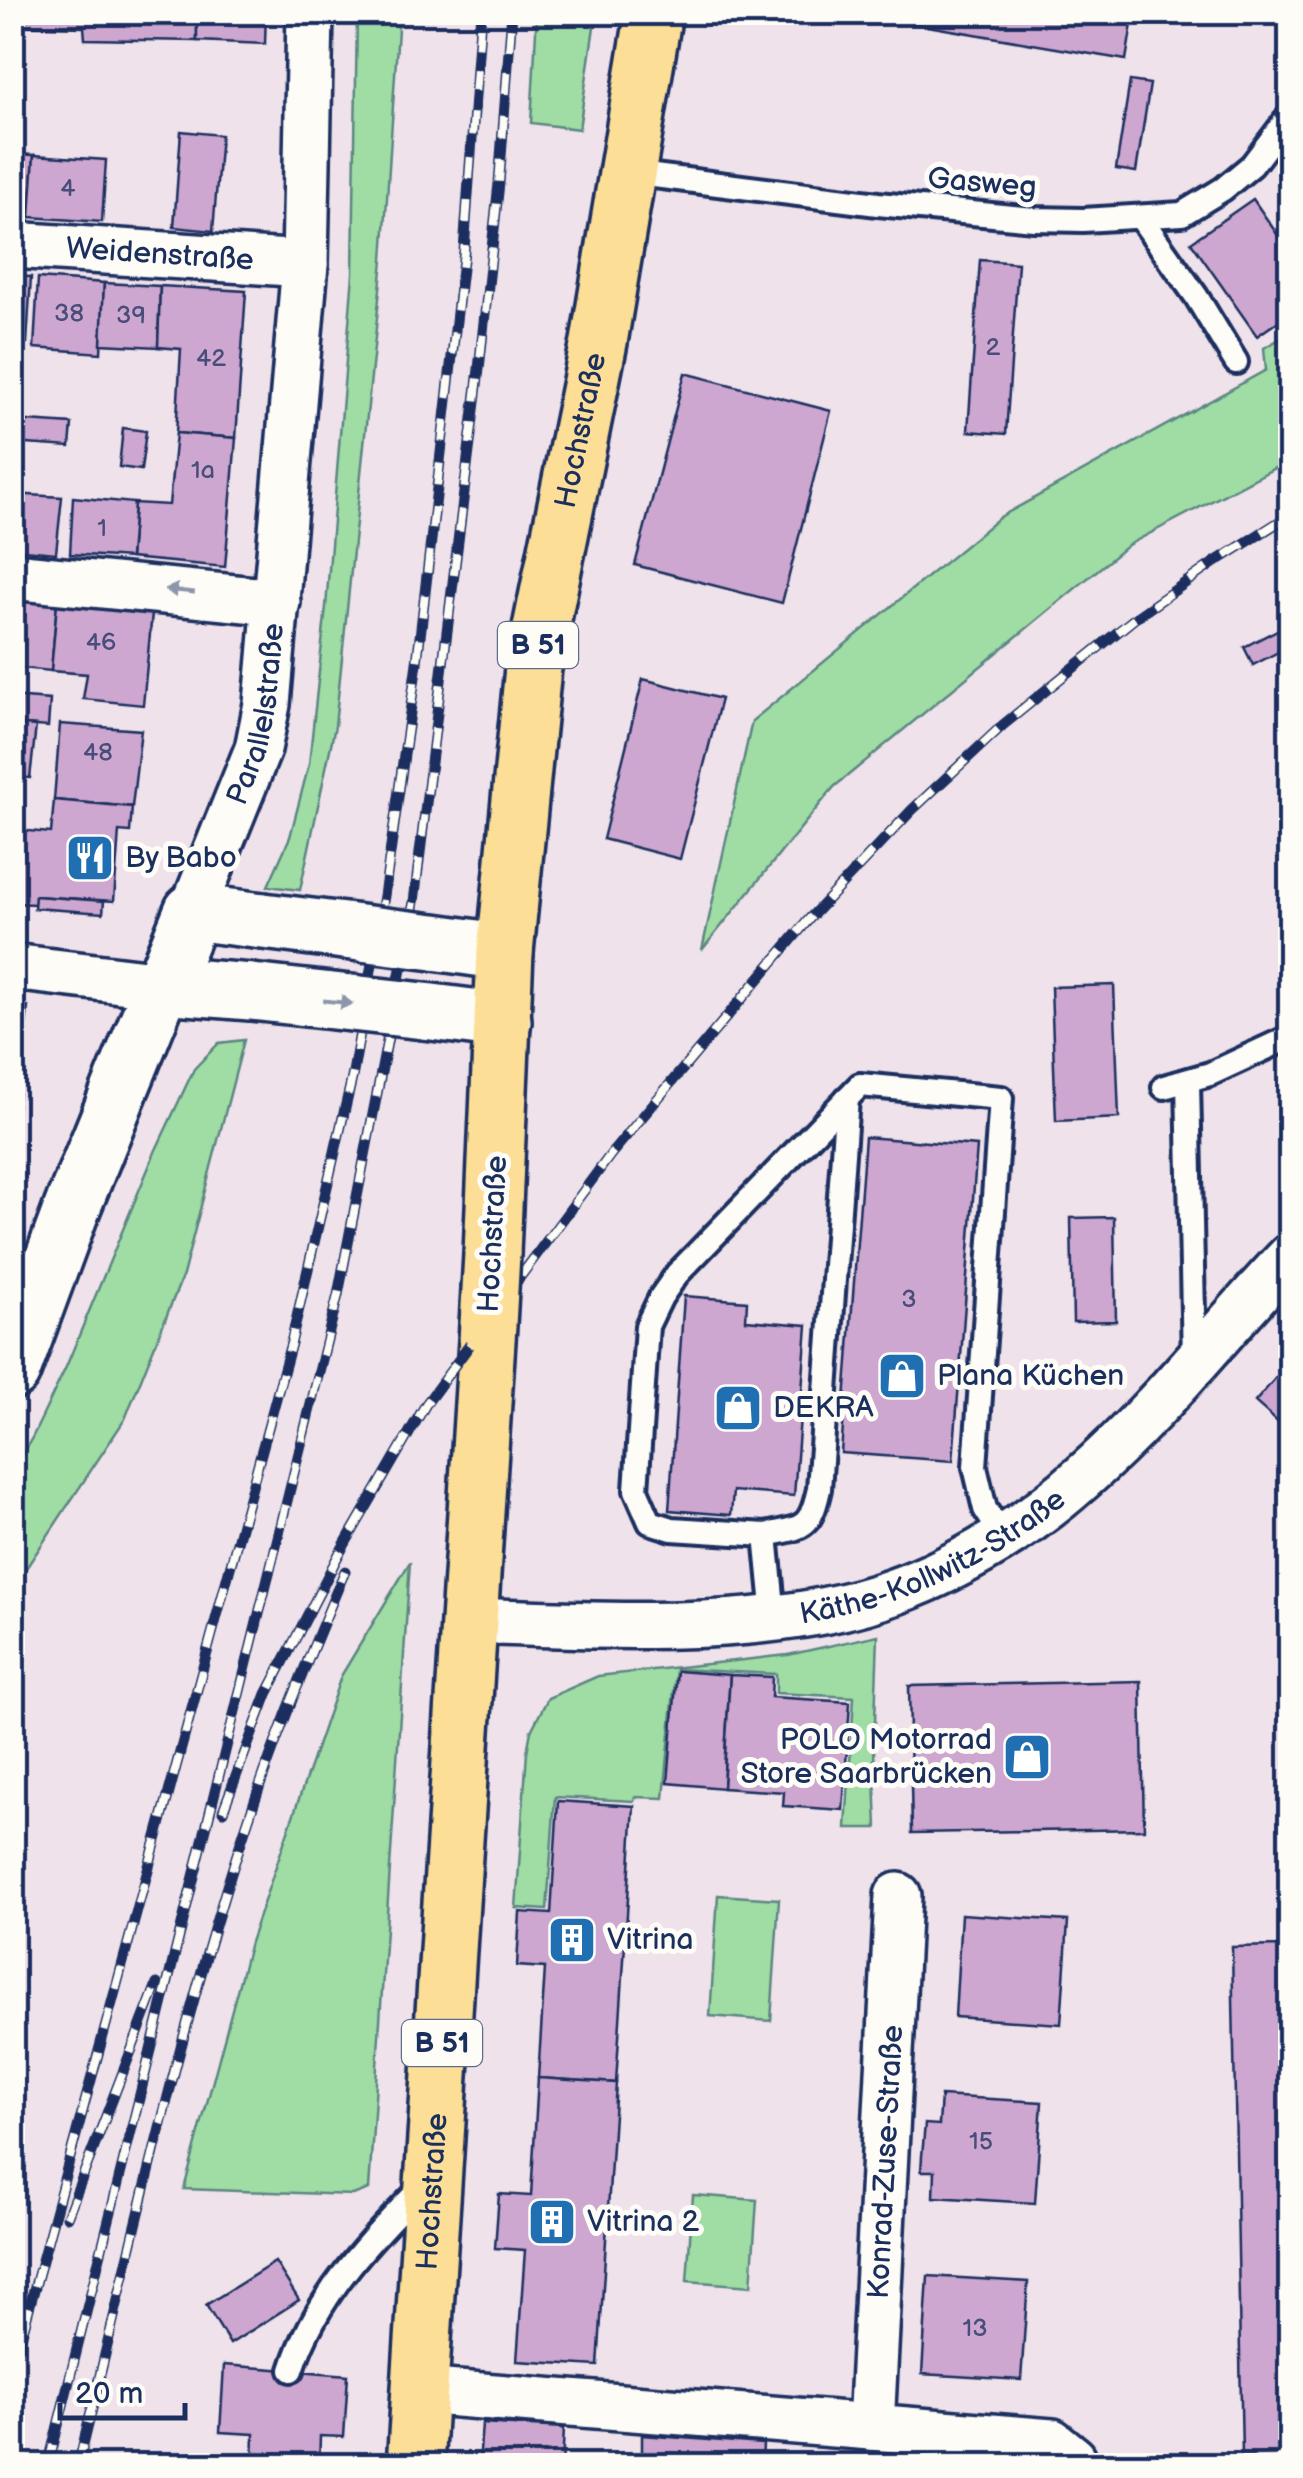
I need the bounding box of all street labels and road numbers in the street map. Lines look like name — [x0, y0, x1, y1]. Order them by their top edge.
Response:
street label: Gasweg — [926, 160, 1038, 206]
street label: Weidenstraße — [65, 231, 255, 279]
street label: Hochstraße — [548, 350, 614, 511]
street label: Parallelstraße — [219, 622, 292, 810]
road number: B 51 — [498, 622, 578, 668]
street label: Hochstraße — [471, 1155, 515, 1313]
street label: Käthe-Kollwitz-Straße — [797, 1482, 1073, 1633]
road number: B 51 — [402, 2020, 482, 2066]
street label: Konrad-Zuse-Straße — [861, 2024, 911, 2300]
street label: Hochstraße — [410, 2112, 456, 2271]

